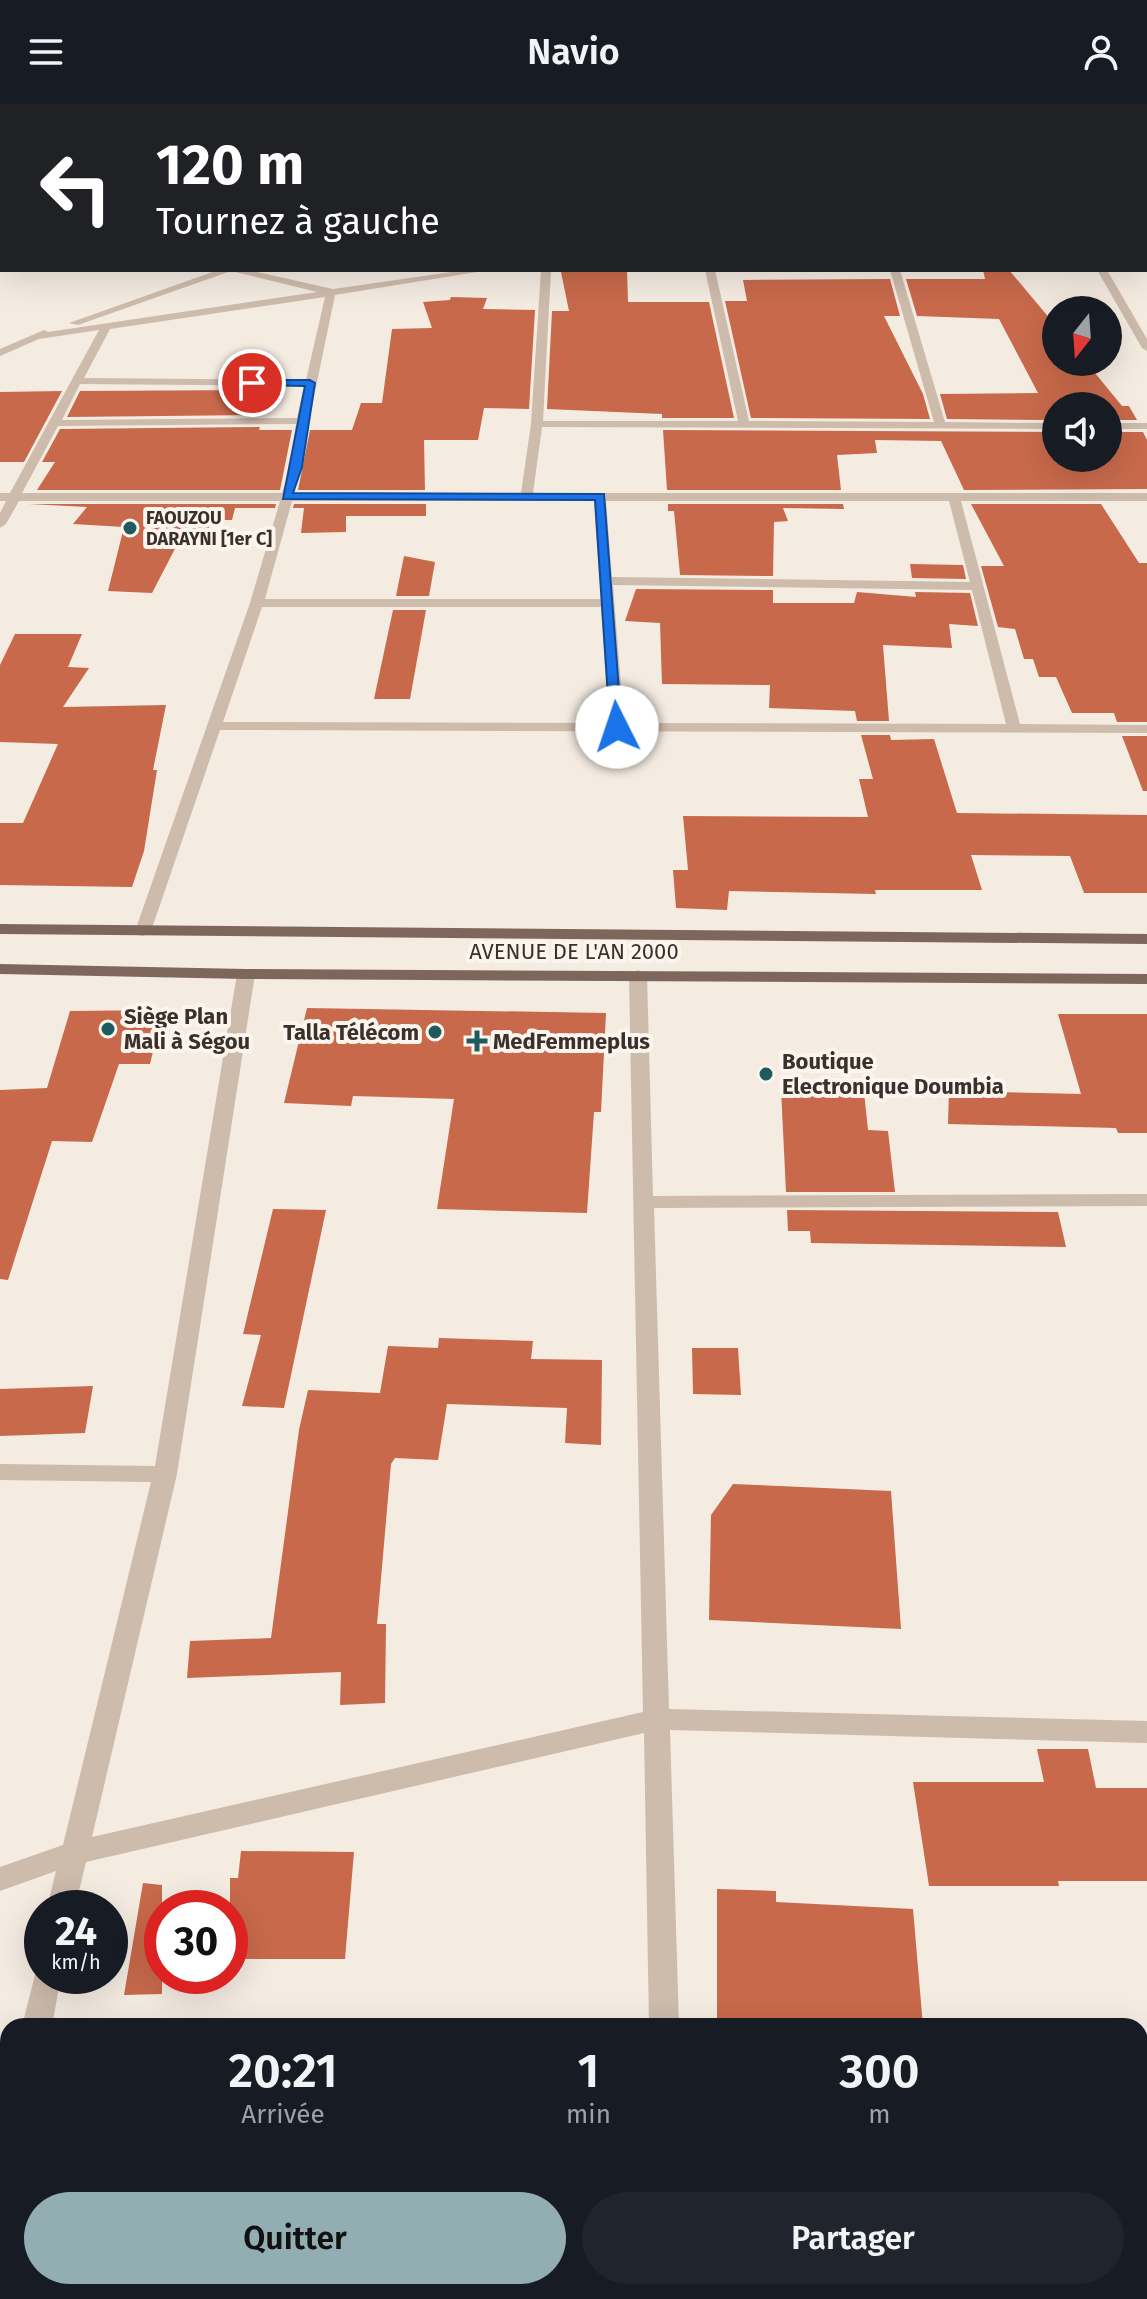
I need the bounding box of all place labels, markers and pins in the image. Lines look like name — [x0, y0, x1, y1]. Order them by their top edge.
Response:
pin — [218, 349, 286, 417]
place label: FAOUZOU DARAYNI [1er C] — [146, 507, 272, 550]
marker: FAOUZOU DARAYNI [1er C] — [121, 519, 139, 537]
place label: Siège Plan Mali à Ségou — [124, 1003, 250, 1055]
place label: Talla Télécom — [283, 1019, 419, 1046]
marker: Siège Plan Mali à Ségou — [99, 1020, 117, 1038]
marker: Talla Télécom — [426, 1023, 444, 1041]
place label: MedFemmeplus — [493, 1028, 650, 1055]
marker: MedFemmeplus — [468, 1032, 486, 1050]
place label: Boutique Electronique Doumbia — [782, 1048, 1004, 1100]
marker: Boutique Electronique Doumbia — [757, 1065, 775, 1083]

